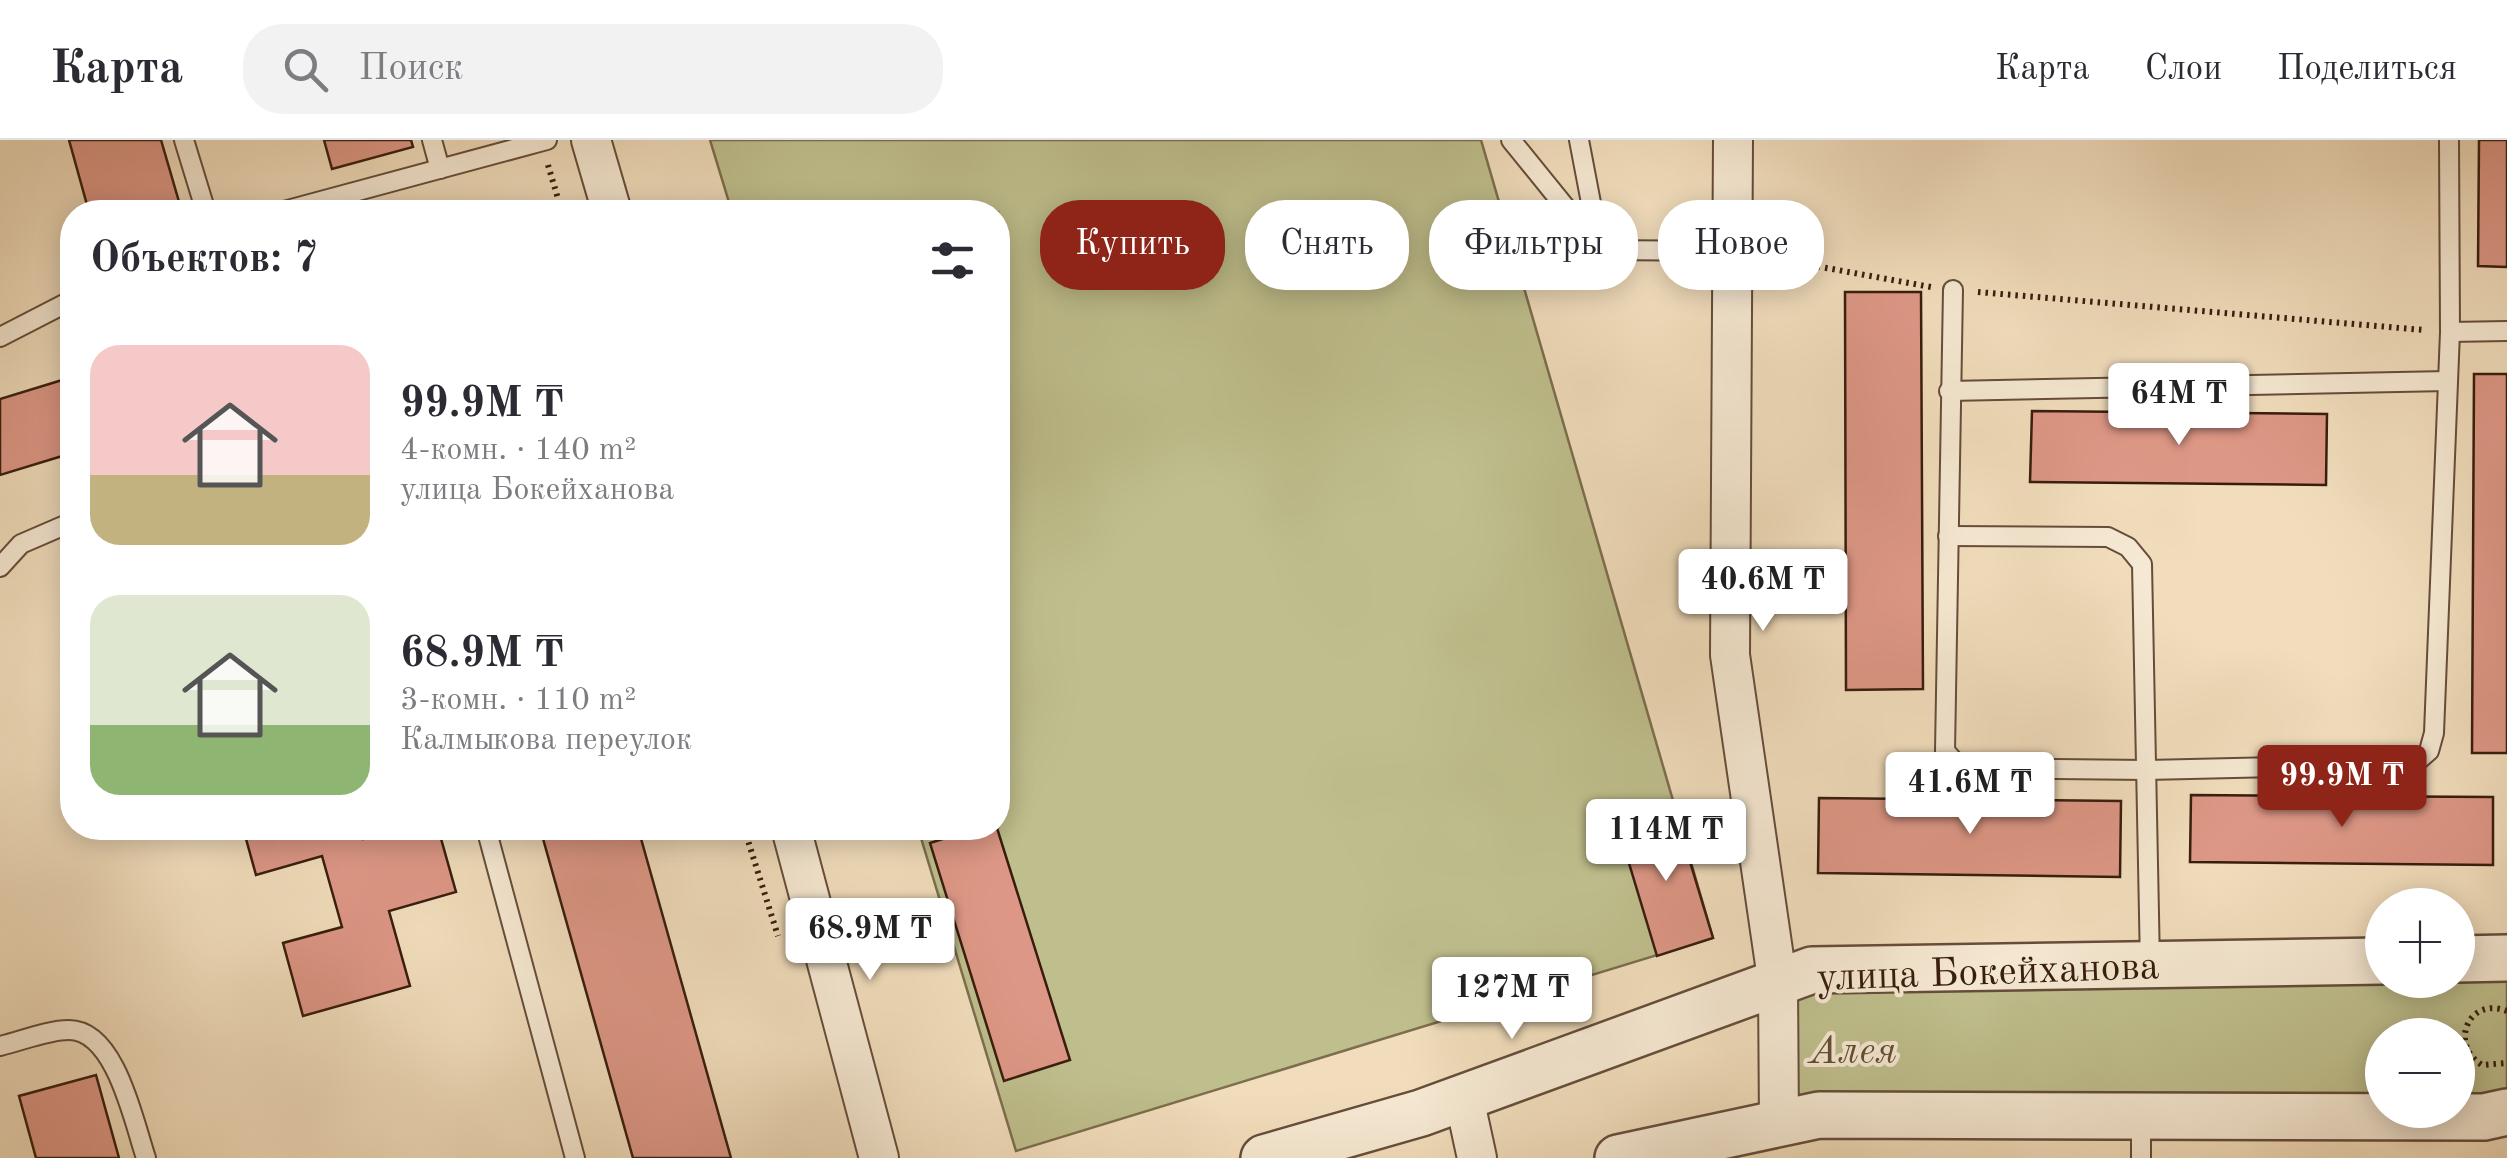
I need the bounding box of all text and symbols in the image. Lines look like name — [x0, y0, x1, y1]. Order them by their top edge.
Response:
search box — [243, 24, 943, 114]
icon: search — [278, 42, 333, 97]
text: Карта — [50, 45, 183, 93]
text: Поиск — [358, 50, 463, 88]
text: Карта — [1995, 52, 2090, 87]
text: Слои — [2145, 52, 2222, 87]
text: Поделиться — [2277, 52, 2457, 87]
chip: Купить — [1040, 200, 1225, 290]
chip: Снять — [1245, 200, 1409, 290]
chip: Фильтры — [1429, 200, 1638, 290]
chip: Новое — [1658, 200, 1824, 290]
icon: filters — [925, 233, 980, 288]
text: Объектов: 7 — [90, 239, 318, 281]
pin: 64M ₸ — [2109, 363, 2249, 448]
text: 64M ₸ — [2130, 379, 2228, 411]
text: 99.9M ₸ — [400, 384, 564, 426]
icon: home — [170, 385, 290, 505]
text: 4-комн. · 140 m² — [400, 435, 636, 467]
text: улица Бокейханова — [400, 475, 674, 507]
pin: 40.6M ₸ — [1671, 549, 1855, 634]
text: 40.6M ₸ — [1701, 565, 1826, 597]
text: 68.9M ₸ — [400, 634, 564, 676]
icon: home — [170, 635, 290, 755]
text: 3-комн. · 110 m² — [400, 685, 636, 717]
text: Калмыкова переулок — [400, 725, 692, 757]
pin: 99.9M ₸ — [2250, 745, 2434, 830]
pin: 41.6M ₸ — [1878, 752, 2062, 837]
text: 99.9M ₸ — [2280, 761, 2405, 793]
text: 41.6M ₸ — [1908, 768, 2033, 800]
pin: 114M ₸ — [1585, 799, 1747, 884]
text: 114M ₸ — [1608, 815, 1724, 847]
map controls — [2365, 888, 2475, 1128]
button: + — [2365, 888, 2475, 998]
pin: 68.9M ₸ — [778, 898, 962, 983]
text: 68.9M ₸ — [808, 914, 933, 946]
street label: улица Бокейханова — [1816, 948, 2160, 1000]
pin: 127M ₸ — [1431, 957, 1593, 1042]
text: 127M ₸ — [1454, 973, 1570, 1005]
button: − — [2365, 1018, 2475, 1128]
park label: Алея — [1807, 1033, 1897, 1073]

